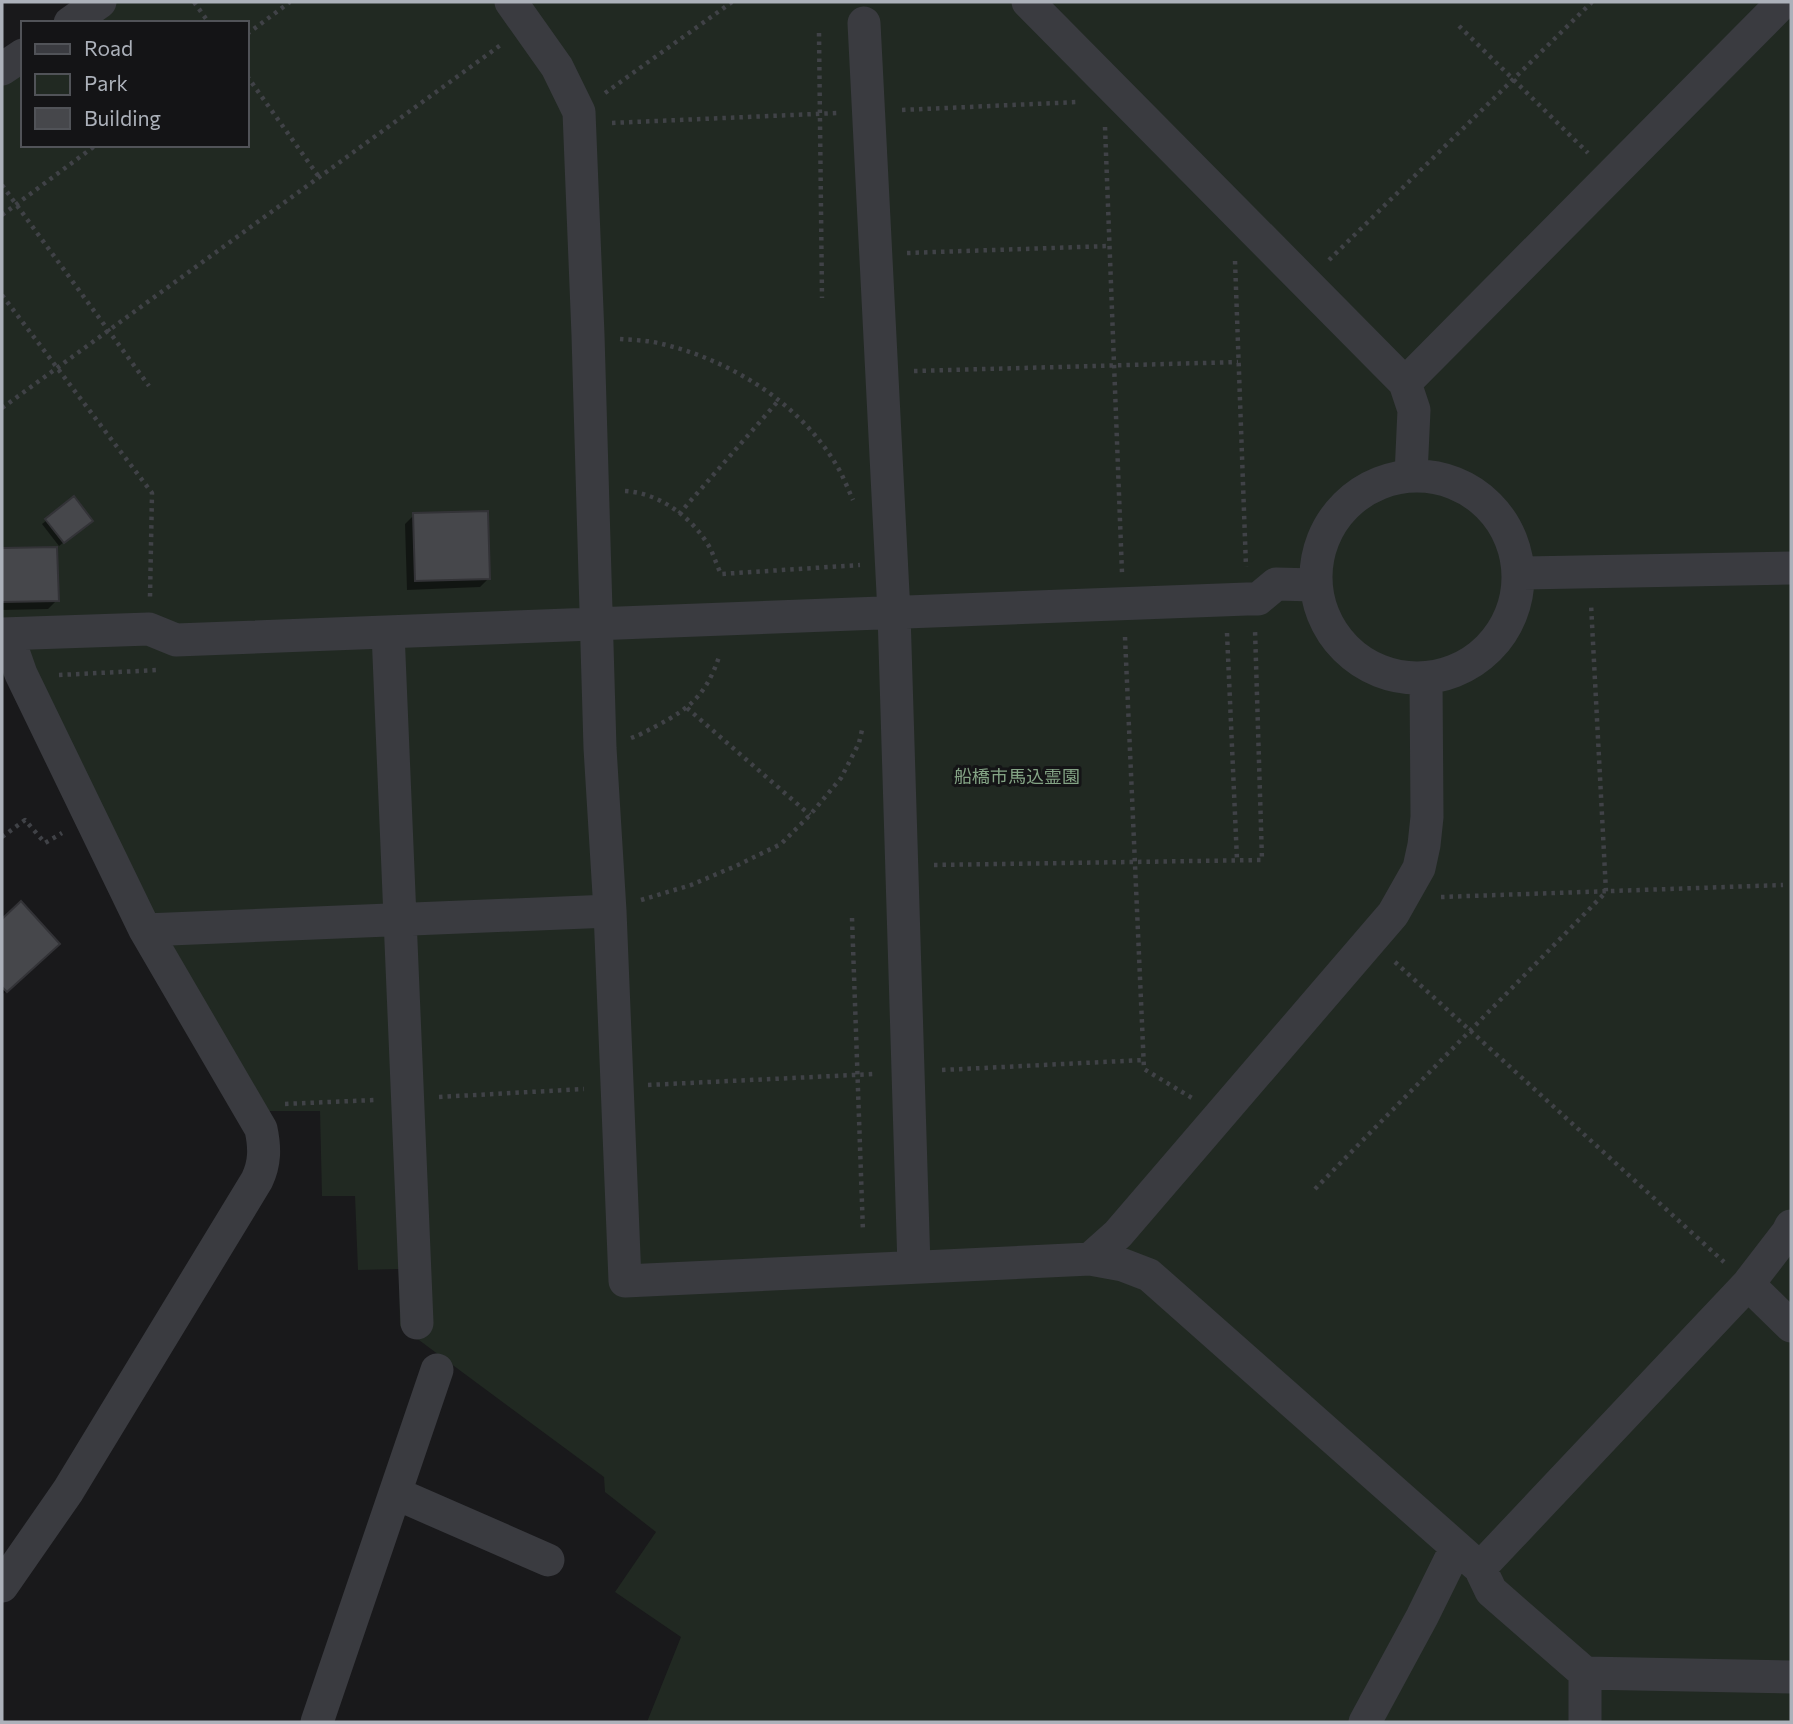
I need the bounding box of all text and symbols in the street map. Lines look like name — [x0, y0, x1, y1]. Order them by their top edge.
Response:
legend — [21, 21, 248, 147]
text: Road — [84, 35, 133, 60]
text: Park — [84, 70, 128, 95]
text: Building — [84, 105, 161, 130]
park label: 船橋市馬込霊園 — [954, 765, 1080, 787]

